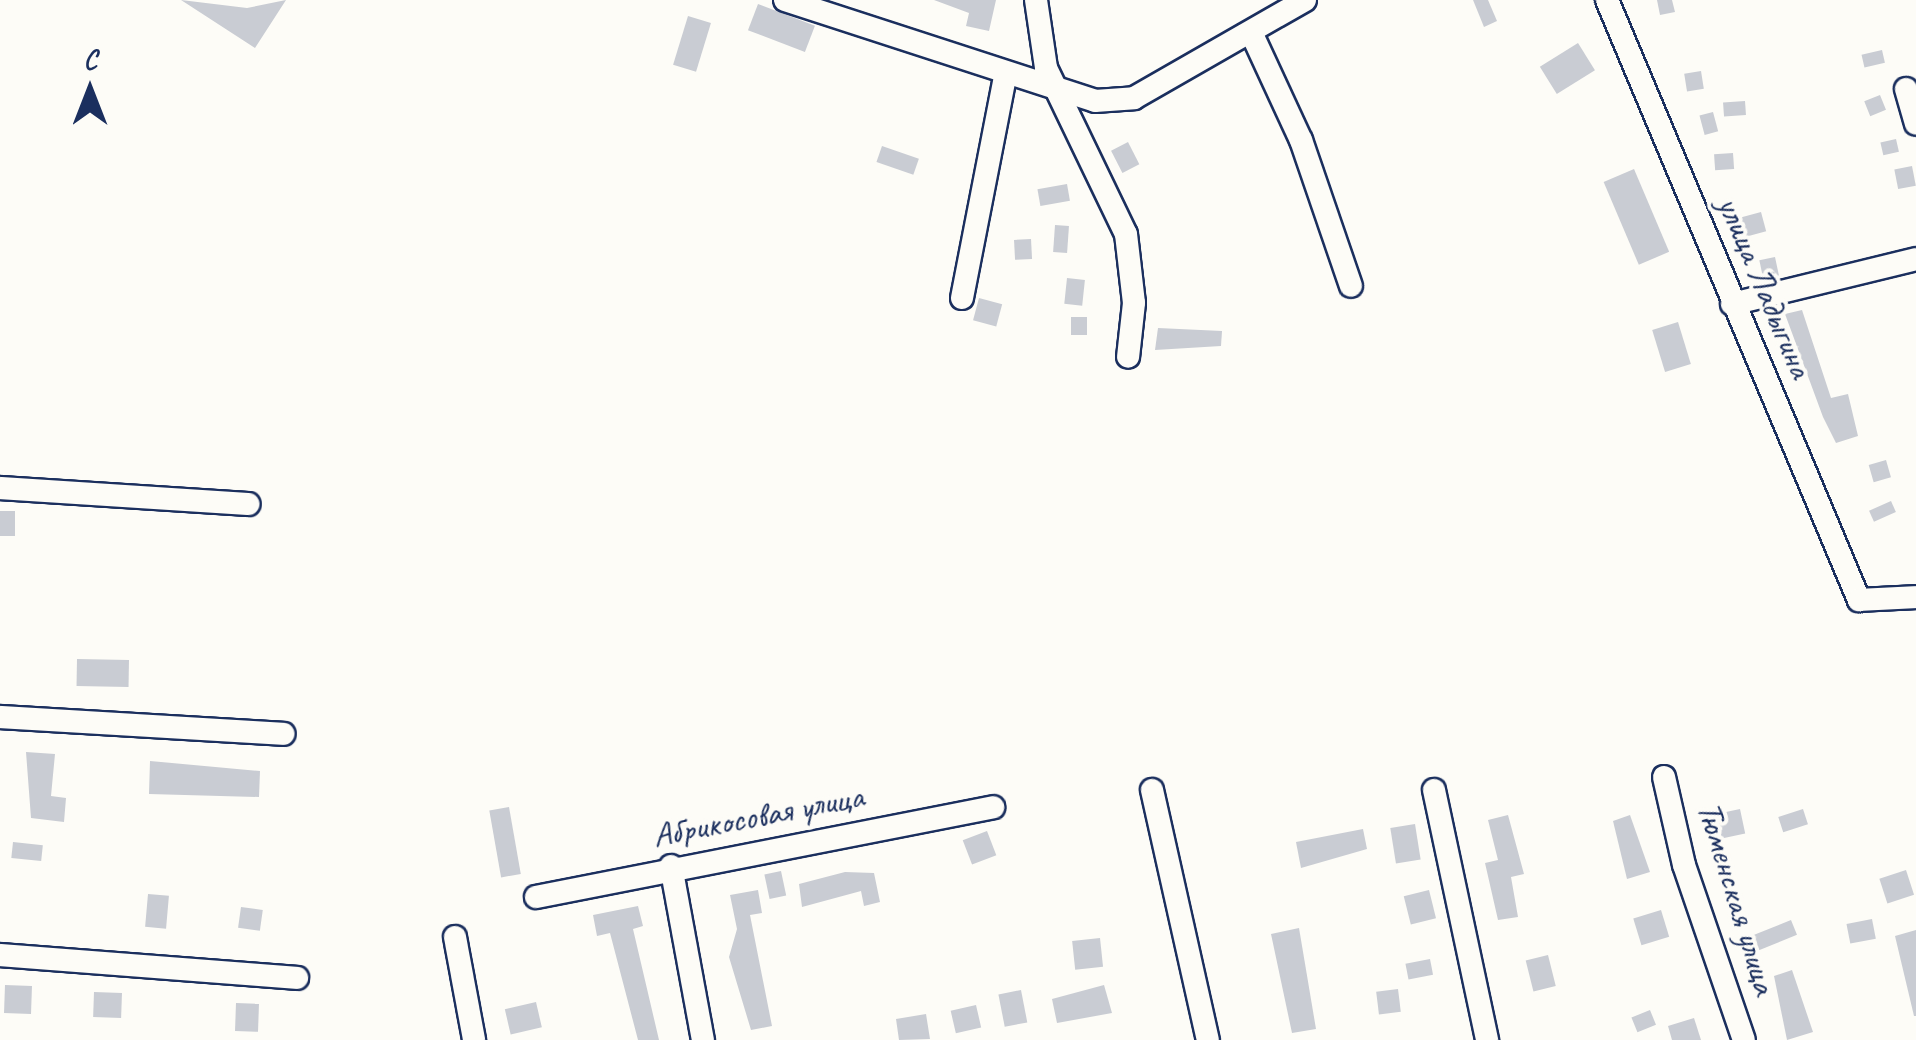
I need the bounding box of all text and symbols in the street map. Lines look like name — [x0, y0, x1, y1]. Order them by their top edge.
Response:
north arrow — [40, 40, 140, 140]
text: С — [83, 42, 97, 77]
street label: улица Ладыгина — [1708, 190, 1822, 384]
street label: Абрикосовая улица — [648, 775, 868, 857]
street label: Тюменская улица — [1687, 795, 1787, 1001]

